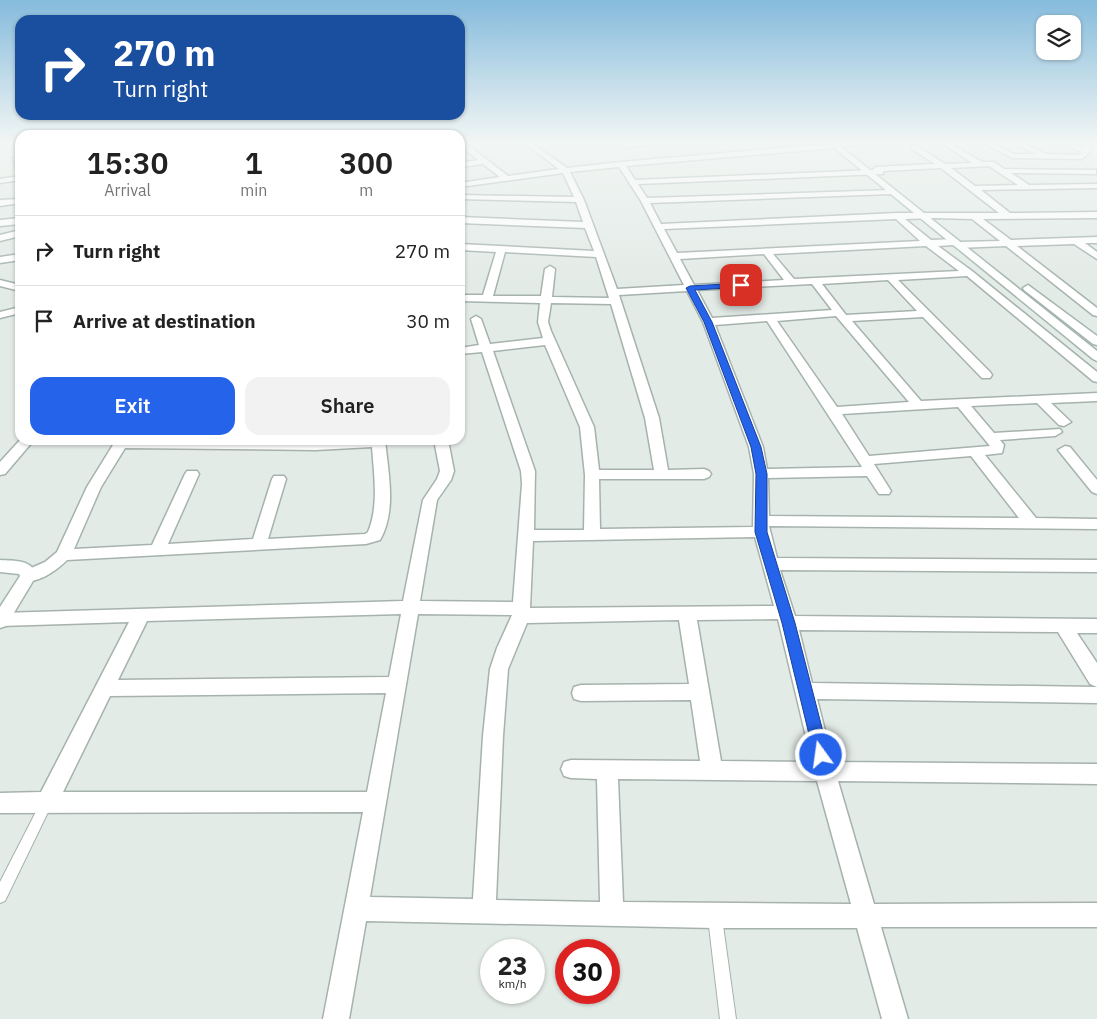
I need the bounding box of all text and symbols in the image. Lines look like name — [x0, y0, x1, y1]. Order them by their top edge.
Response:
map controls — [1036, 15, 1081, 60]
button: layers — [1036, 15, 1081, 60]
text: 270 m — [113, 30, 216, 76]
icon: right — [30, 35, 95, 100]
text: Turn right — [113, 74, 208, 103]
text: 15:30 — [87, 143, 168, 182]
text: 1 — [245, 143, 263, 182]
text: 300 — [339, 143, 393, 182]
text: Arrival — [104, 180, 151, 200]
text: min — [240, 180, 267, 200]
text: m — [359, 180, 373, 200]
icon: right — [30, 237, 58, 265]
text: Turn right — [73, 239, 160, 263]
text: 270 m — [395, 239, 450, 263]
pin — [720, 264, 762, 306]
icon: arrive — [727, 271, 755, 299]
icon: arrive — [30, 307, 58, 335]
text: Arrive at destination — [73, 309, 256, 333]
text: 30 m — [406, 309, 450, 333]
button: Exit — [30, 377, 235, 435]
button: Share — [245, 377, 450, 435]
position arrow — [794, 728, 846, 780]
speed limit sign: 30 — [555, 939, 620, 1004]
text: 23 — [497, 949, 528, 982]
text: km/h — [498, 976, 527, 991]

